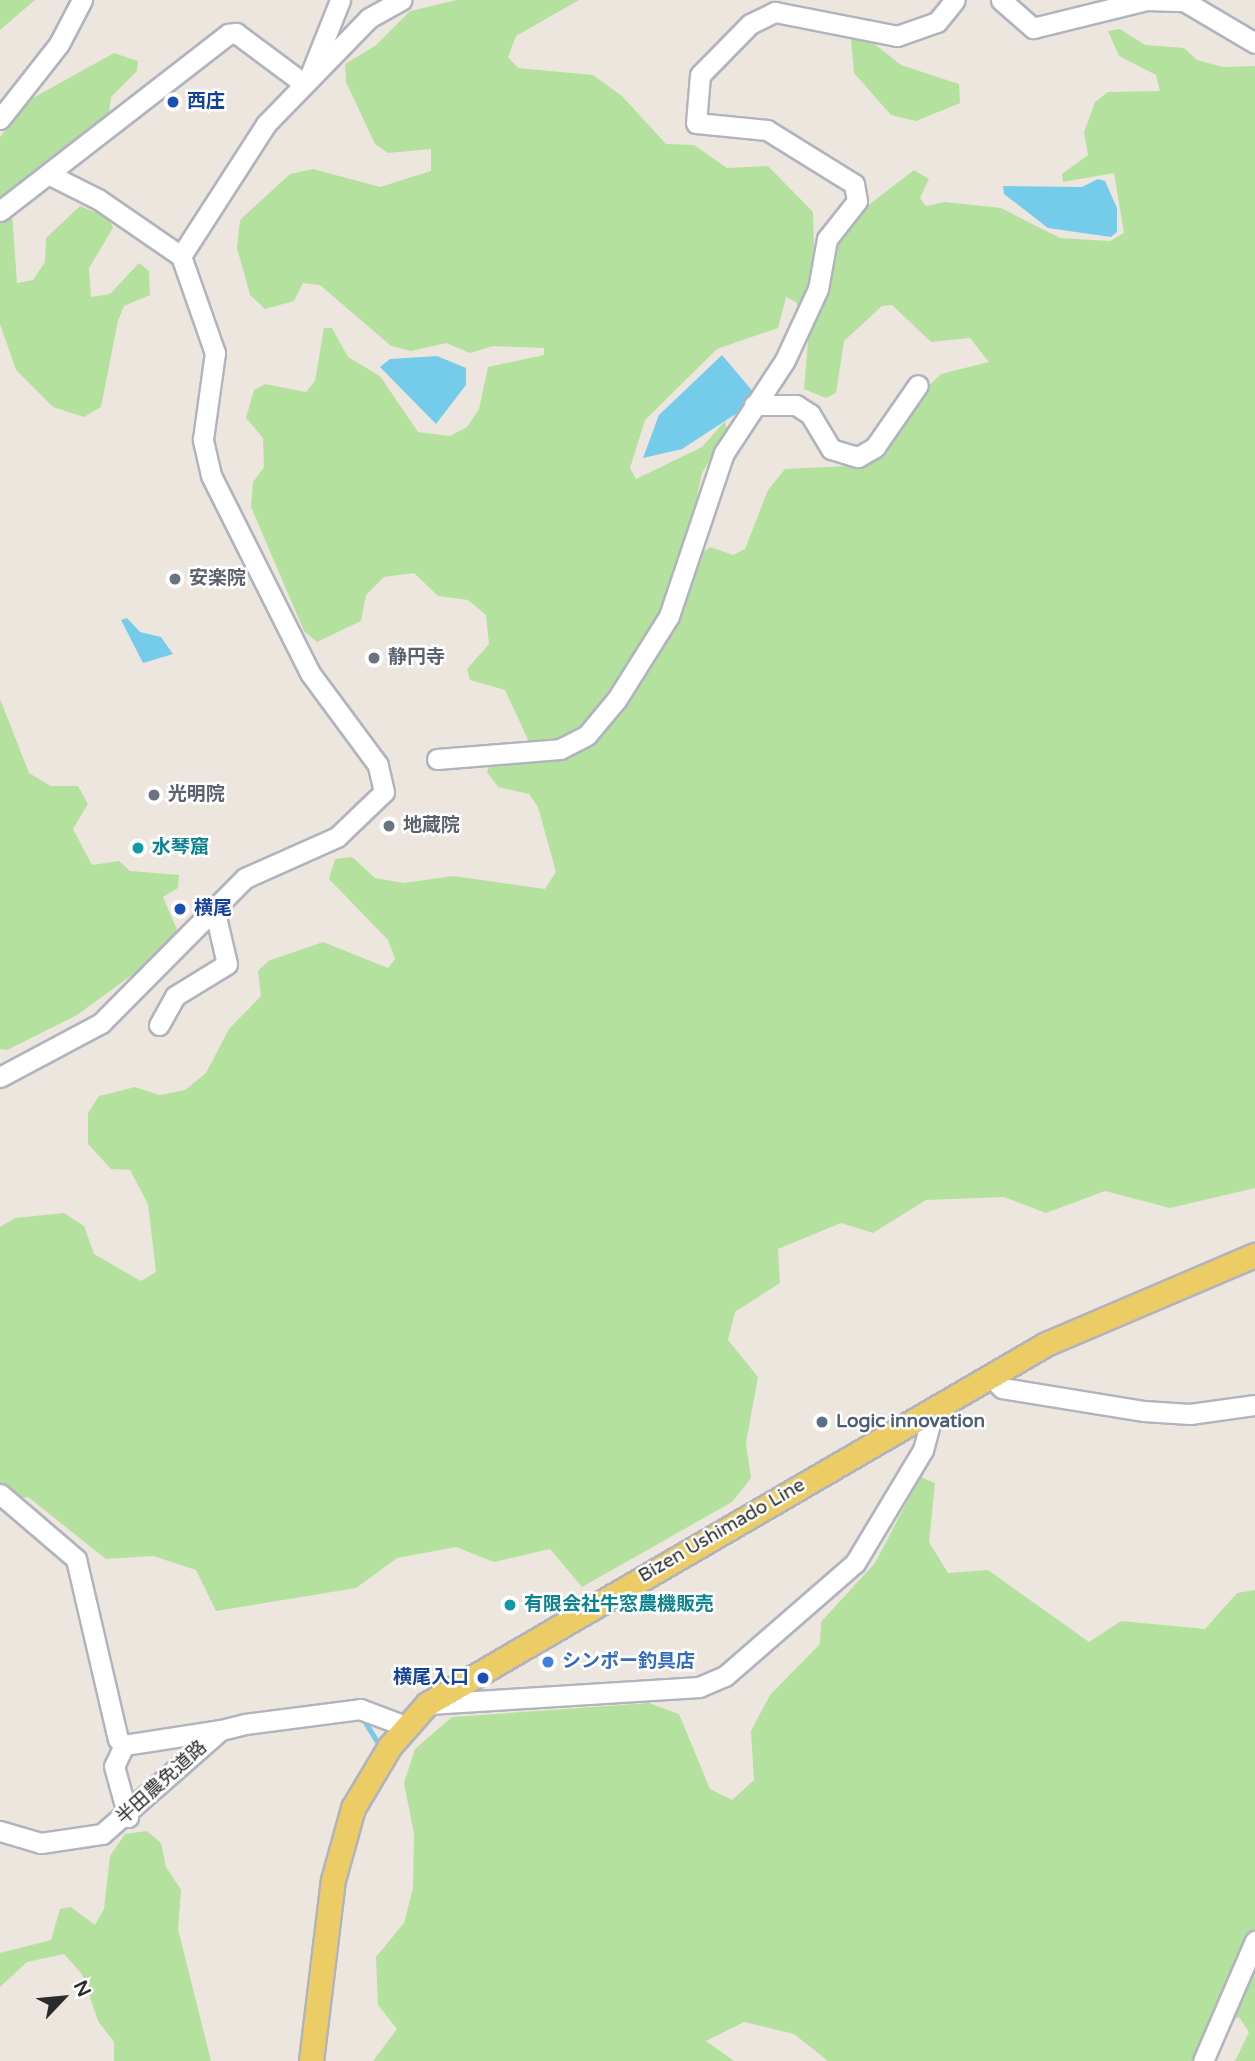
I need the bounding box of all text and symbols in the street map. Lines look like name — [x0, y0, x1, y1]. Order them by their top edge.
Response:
place label: 西庄 — [187, 91, 225, 113]
marker: 西庄 — [165, 94, 181, 110]
place label: 安楽院 — [189, 568, 246, 590]
marker: 安楽院 — [167, 571, 183, 587]
place label: 静円寺 — [388, 647, 445, 669]
marker: 静円寺 — [366, 650, 382, 666]
place label: 光明院 — [168, 784, 225, 806]
marker: 光明院 — [146, 787, 162, 803]
place label: 地蔵院 — [403, 815, 460, 837]
marker: 地蔵院 — [381, 818, 397, 834]
place label: 水琴窟 — [152, 837, 209, 859]
marker: 水琴窟 — [130, 840, 146, 856]
place label: 横尾 — [194, 898, 232, 920]
marker: 横尾 — [172, 901, 188, 917]
place label: Logic innovation — [836, 1411, 985, 1433]
marker: Logic innovation — [814, 1414, 830, 1430]
street label: Bizen Ushimado Line — [635, 1474, 809, 1588]
place label: 有限会社牛窓農機販売 — [524, 1594, 714, 1616]
marker: 有限会社牛窓農機販売 — [502, 1597, 518, 1613]
place label: シンポー釣具店 — [562, 1651, 695, 1673]
marker: シンポー釣具店 — [540, 1654, 556, 1670]
place label: 横尾入口 — [393, 1667, 469, 1689]
marker: 横尾入口 — [475, 1670, 491, 1686]
street label: 半田農免道路 — [112, 1736, 212, 1830]
north arrow — [28, 1963, 98, 2033]
text: N — [69, 1977, 95, 2000]

